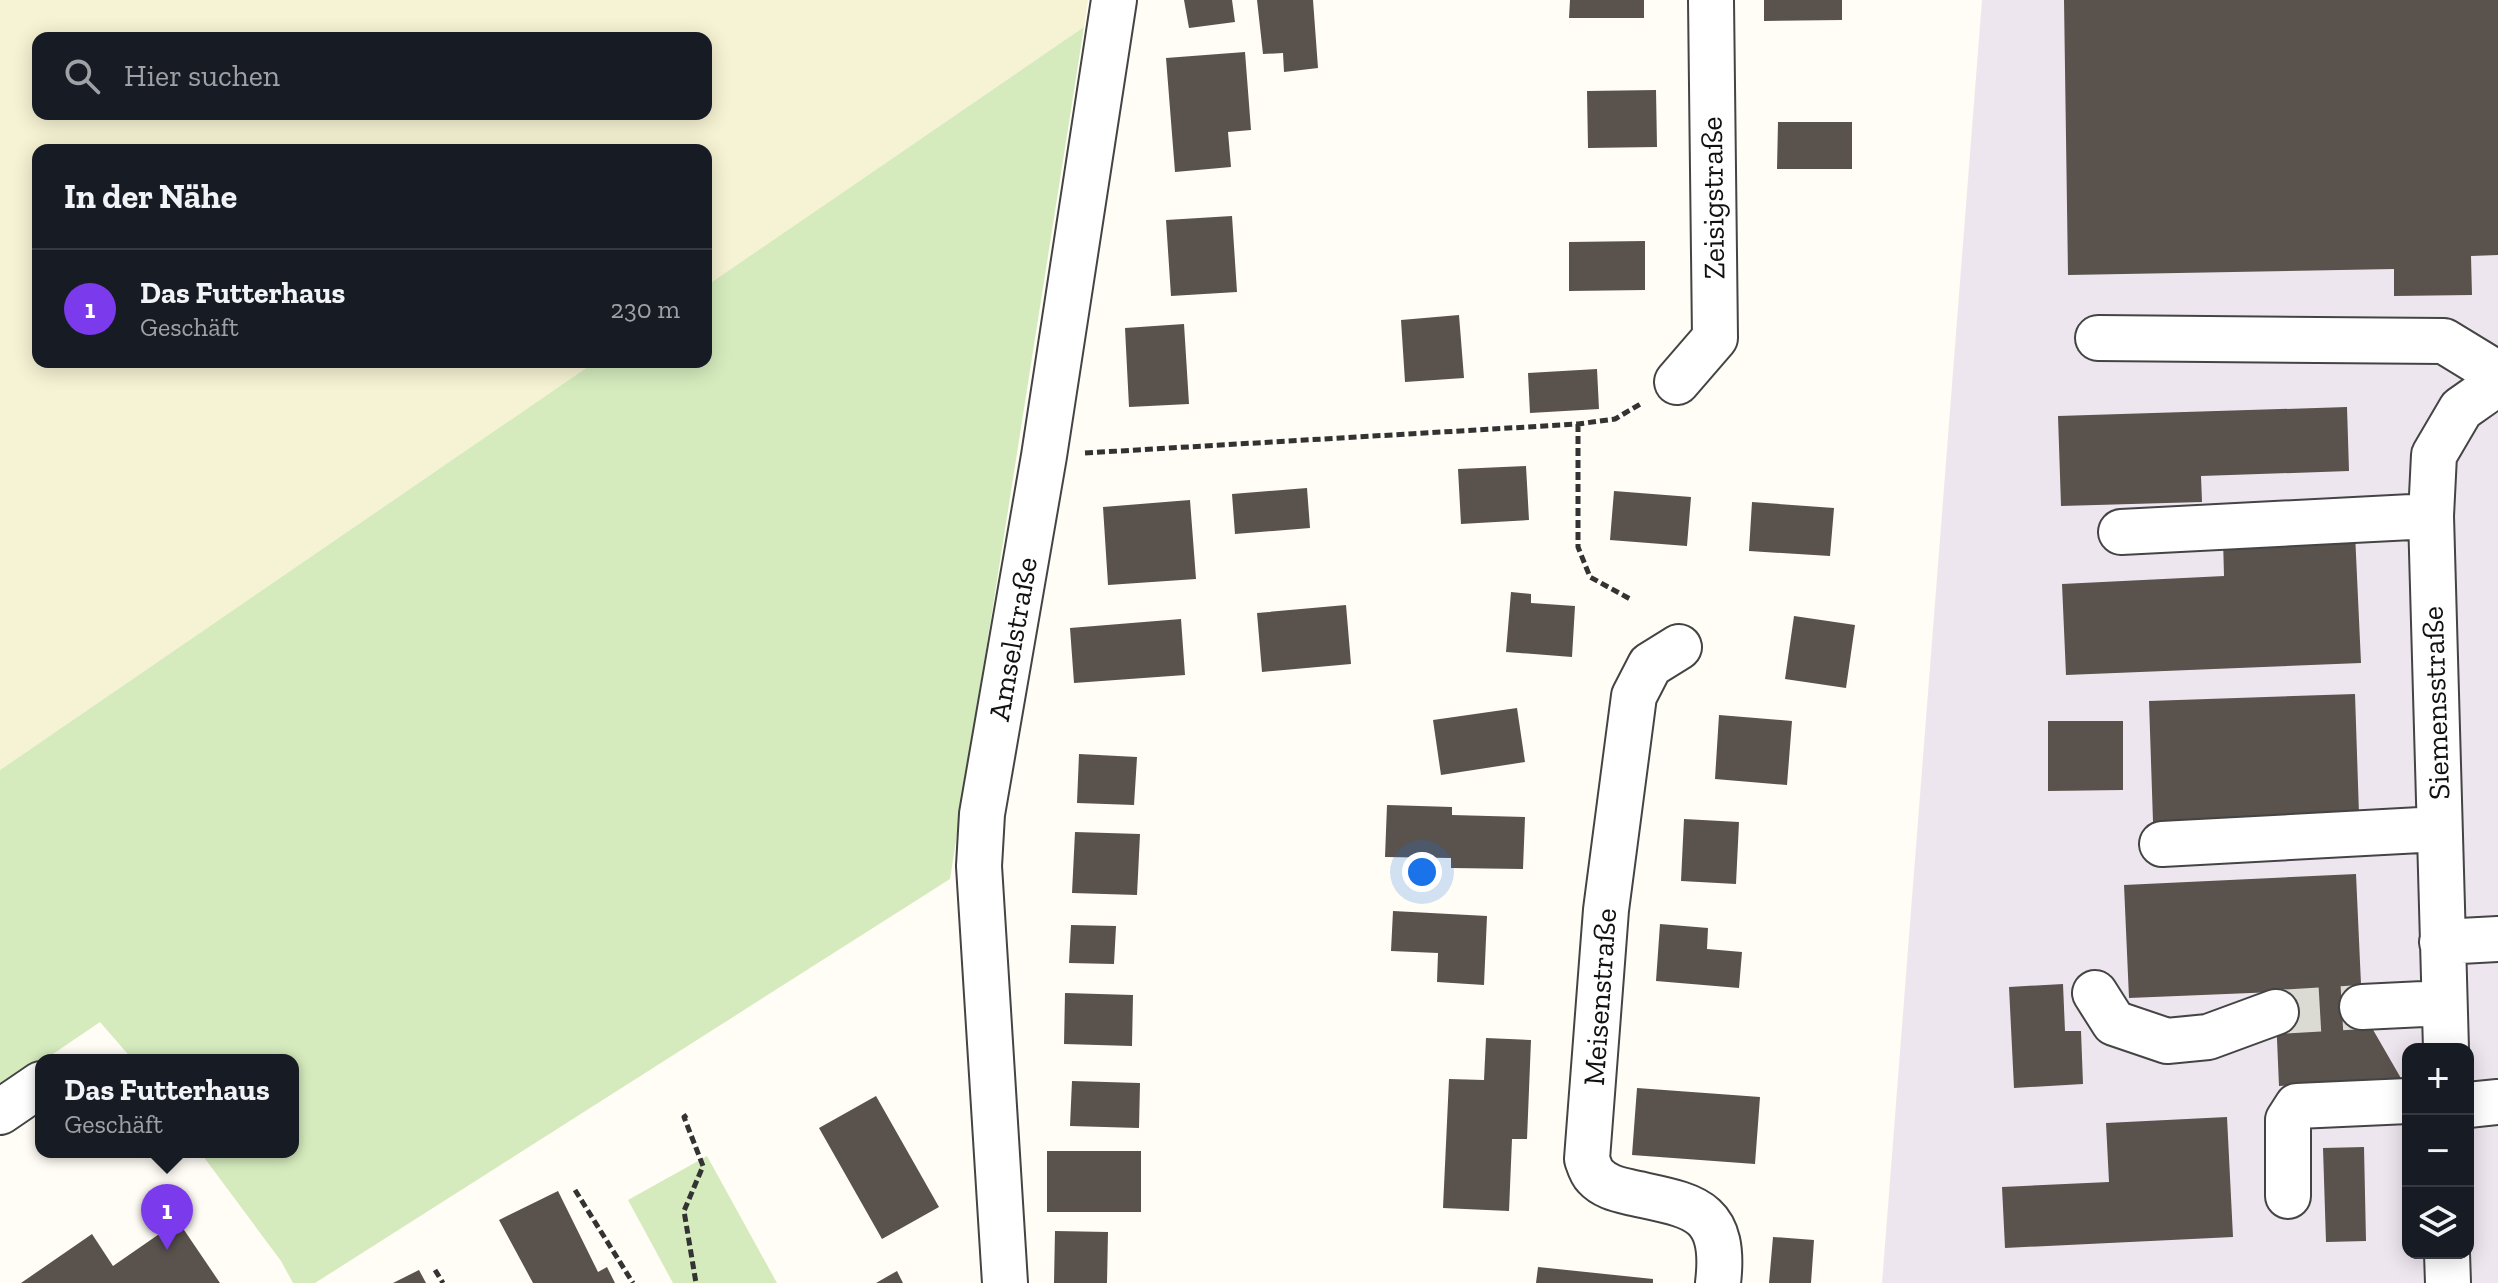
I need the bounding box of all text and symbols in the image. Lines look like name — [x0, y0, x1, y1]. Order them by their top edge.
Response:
search box — [32, 32, 712, 120]
icon: search — [60, 54, 104, 98]
text: Hier suchen — [124, 58, 280, 94]
street label: Zeisigstraße — [1694, 116, 1732, 280]
text: In der Nähe — [64, 176, 237, 217]
text: Das Futterhaus — [140, 275, 345, 311]
text: 1 — [85, 293, 95, 325]
text: 230 m — [611, 293, 680, 325]
text: Geschäft — [140, 311, 239, 343]
street label: Amselstraße — [981, 554, 1045, 724]
street label: Siemensstraße — [2415, 606, 2457, 800]
your location — [1402, 852, 1442, 892]
street label: Meisenstraße — [1576, 907, 1624, 1087]
map controls — [2402, 1043, 2474, 1259]
button: + — [2402, 1043, 2474, 1115]
popup — [35, 1054, 299, 1158]
text: Das Futterhaus — [64, 1072, 270, 1108]
text: Geschäft — [64, 1108, 163, 1140]
button: − — [2402, 1115, 2474, 1187]
pin: 1 — [141, 1184, 193, 1250]
button: layers — [2402, 1187, 2474, 1259]

